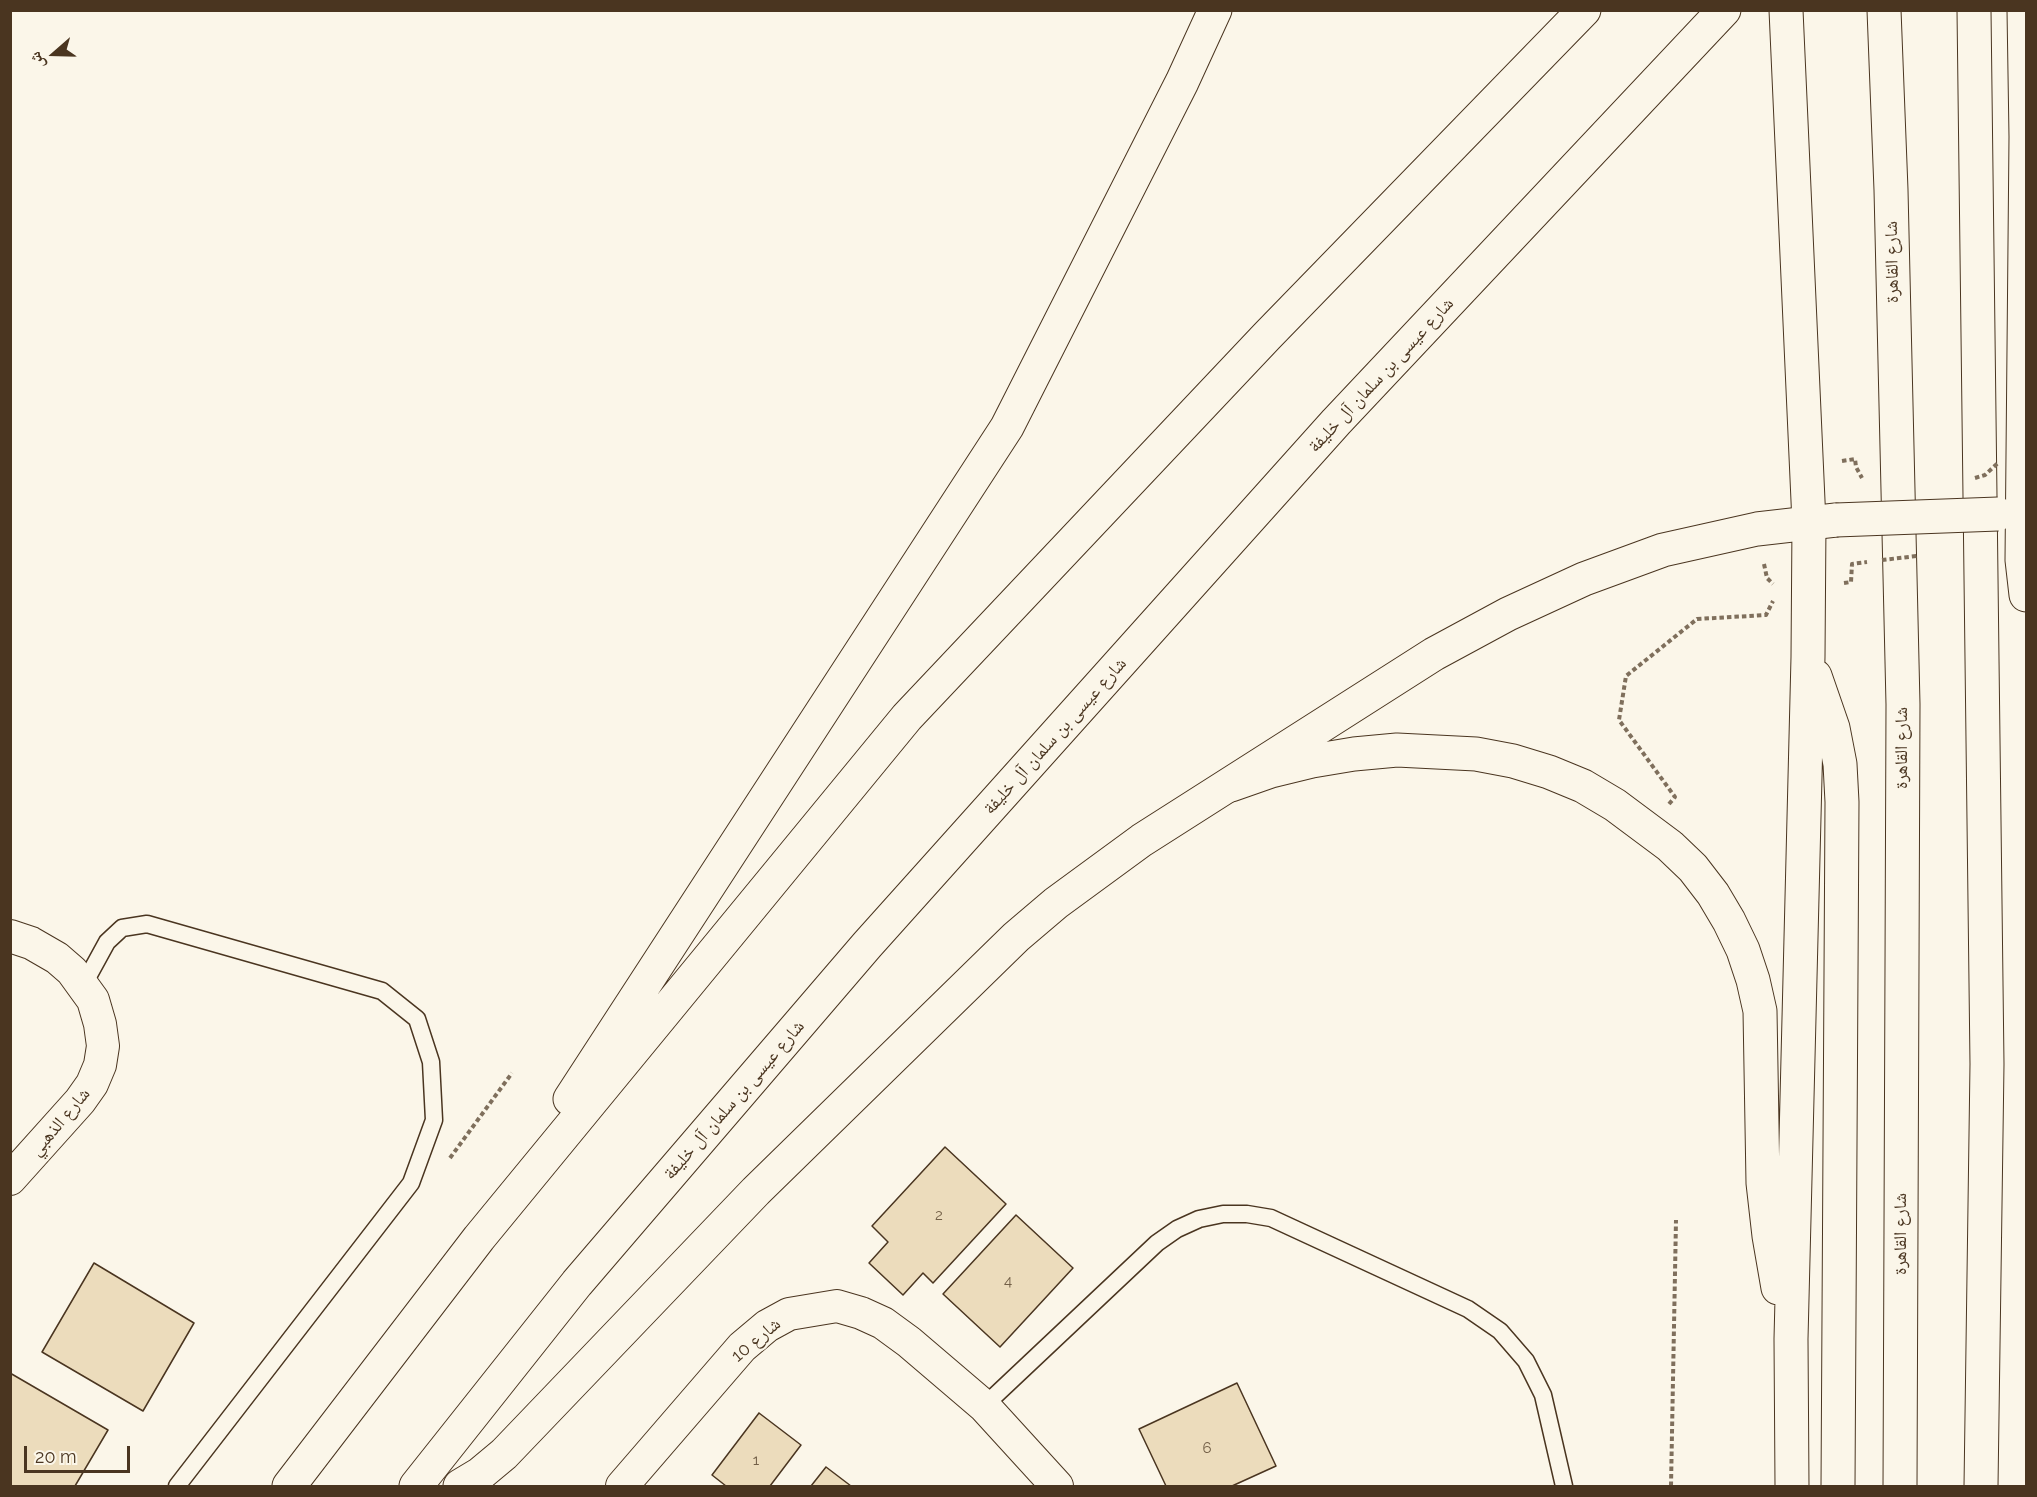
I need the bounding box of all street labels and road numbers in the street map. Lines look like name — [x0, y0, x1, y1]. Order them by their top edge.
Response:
street label: شارع القاهرة — [1880, 221, 1904, 303]
street label: شارع عيسى بن سلمان آل خليفة — [1304, 293, 1458, 457]
street label: شارع عيسى بن سلمان آل خليفة — [979, 653, 1131, 819]
street label: شارع القاهرة — [1891, 707, 1913, 789]
street label: شارع عيسى بن سلمان آل خليفة — [659, 1016, 809, 1184]
street label: شارع الذهبي — [25, 1084, 95, 1160]
street label: شارع القاهرة — [1890, 1193, 1912, 1275]
street label: شارع 10 — [727, 1313, 785, 1367]

